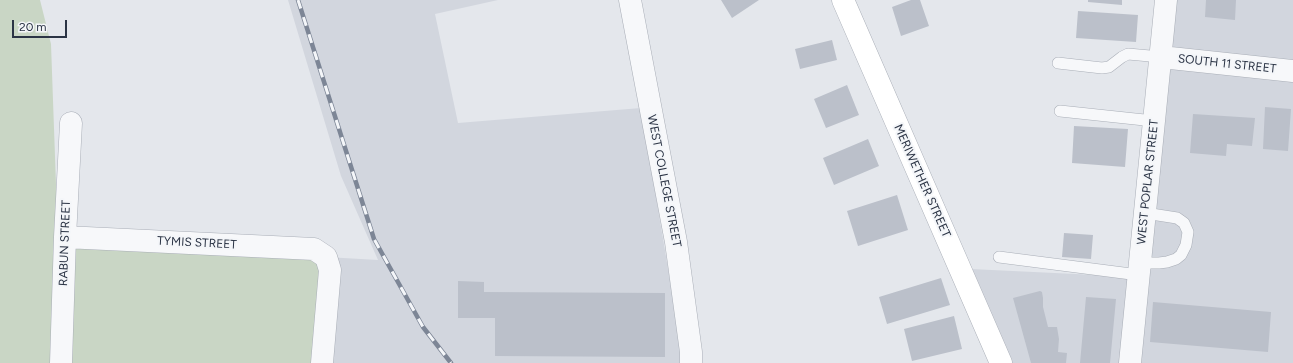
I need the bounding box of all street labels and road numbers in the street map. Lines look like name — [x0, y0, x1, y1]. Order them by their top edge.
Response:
street label: SOUTH 11 STREET — [1177, 52, 1277, 76]
street label: WEST COLLEGE STREET — [644, 114, 684, 248]
street label: WEST POPLAR STREET — [1134, 119, 1162, 245]
street label: MERIWETHER STREET — [891, 122, 953, 240]
street label: RABUN STREET — [56, 200, 74, 286]
street label: TYMIS STREET — [157, 234, 237, 252]

